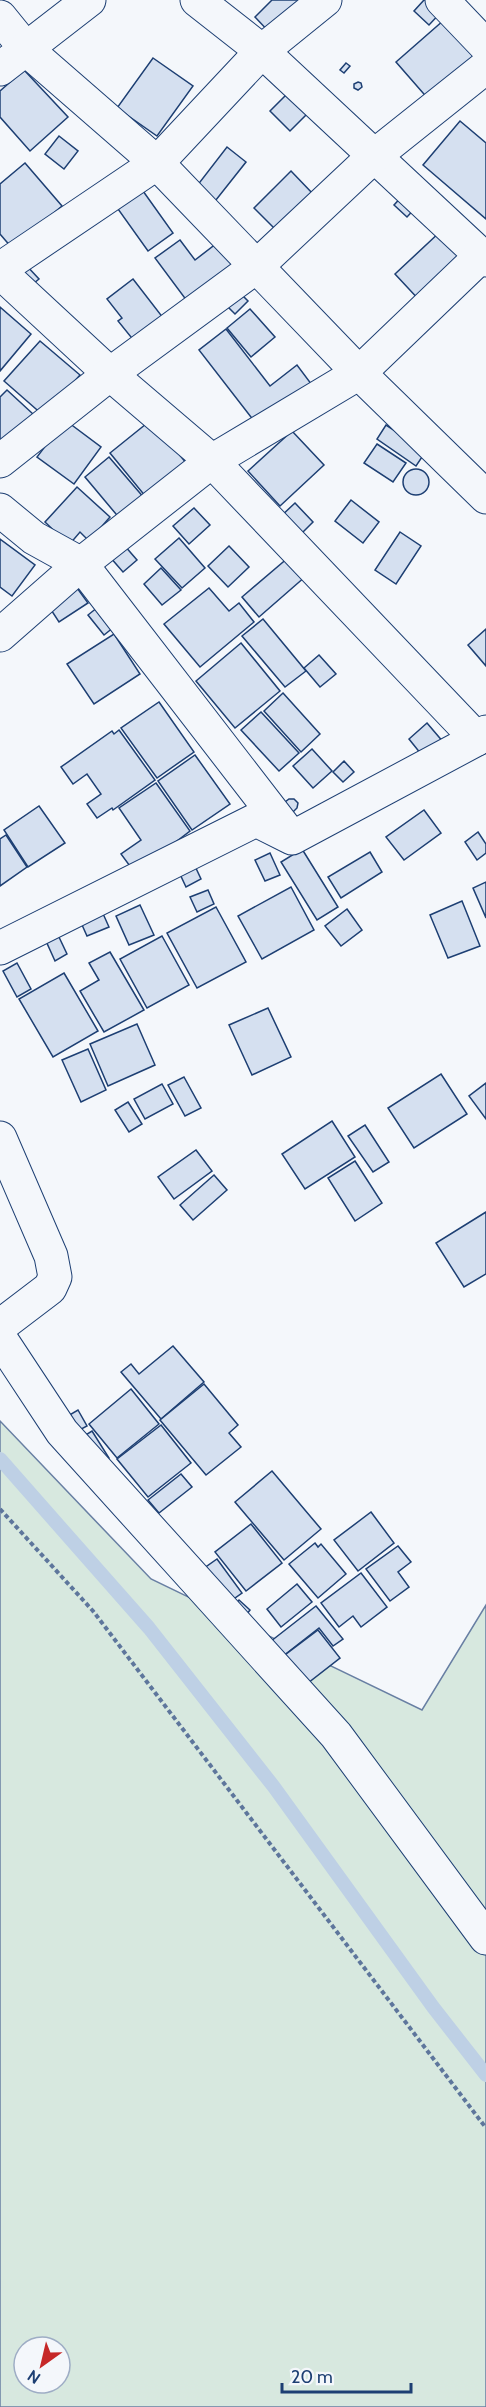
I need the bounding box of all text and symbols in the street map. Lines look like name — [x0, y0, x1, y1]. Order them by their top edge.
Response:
north arrow — [12, 2335, 72, 2395]
scale bar — [282, 2356, 411, 2394]
text: N — [24, 2366, 44, 2388]
text: 20 m — [291, 2366, 333, 2388]

